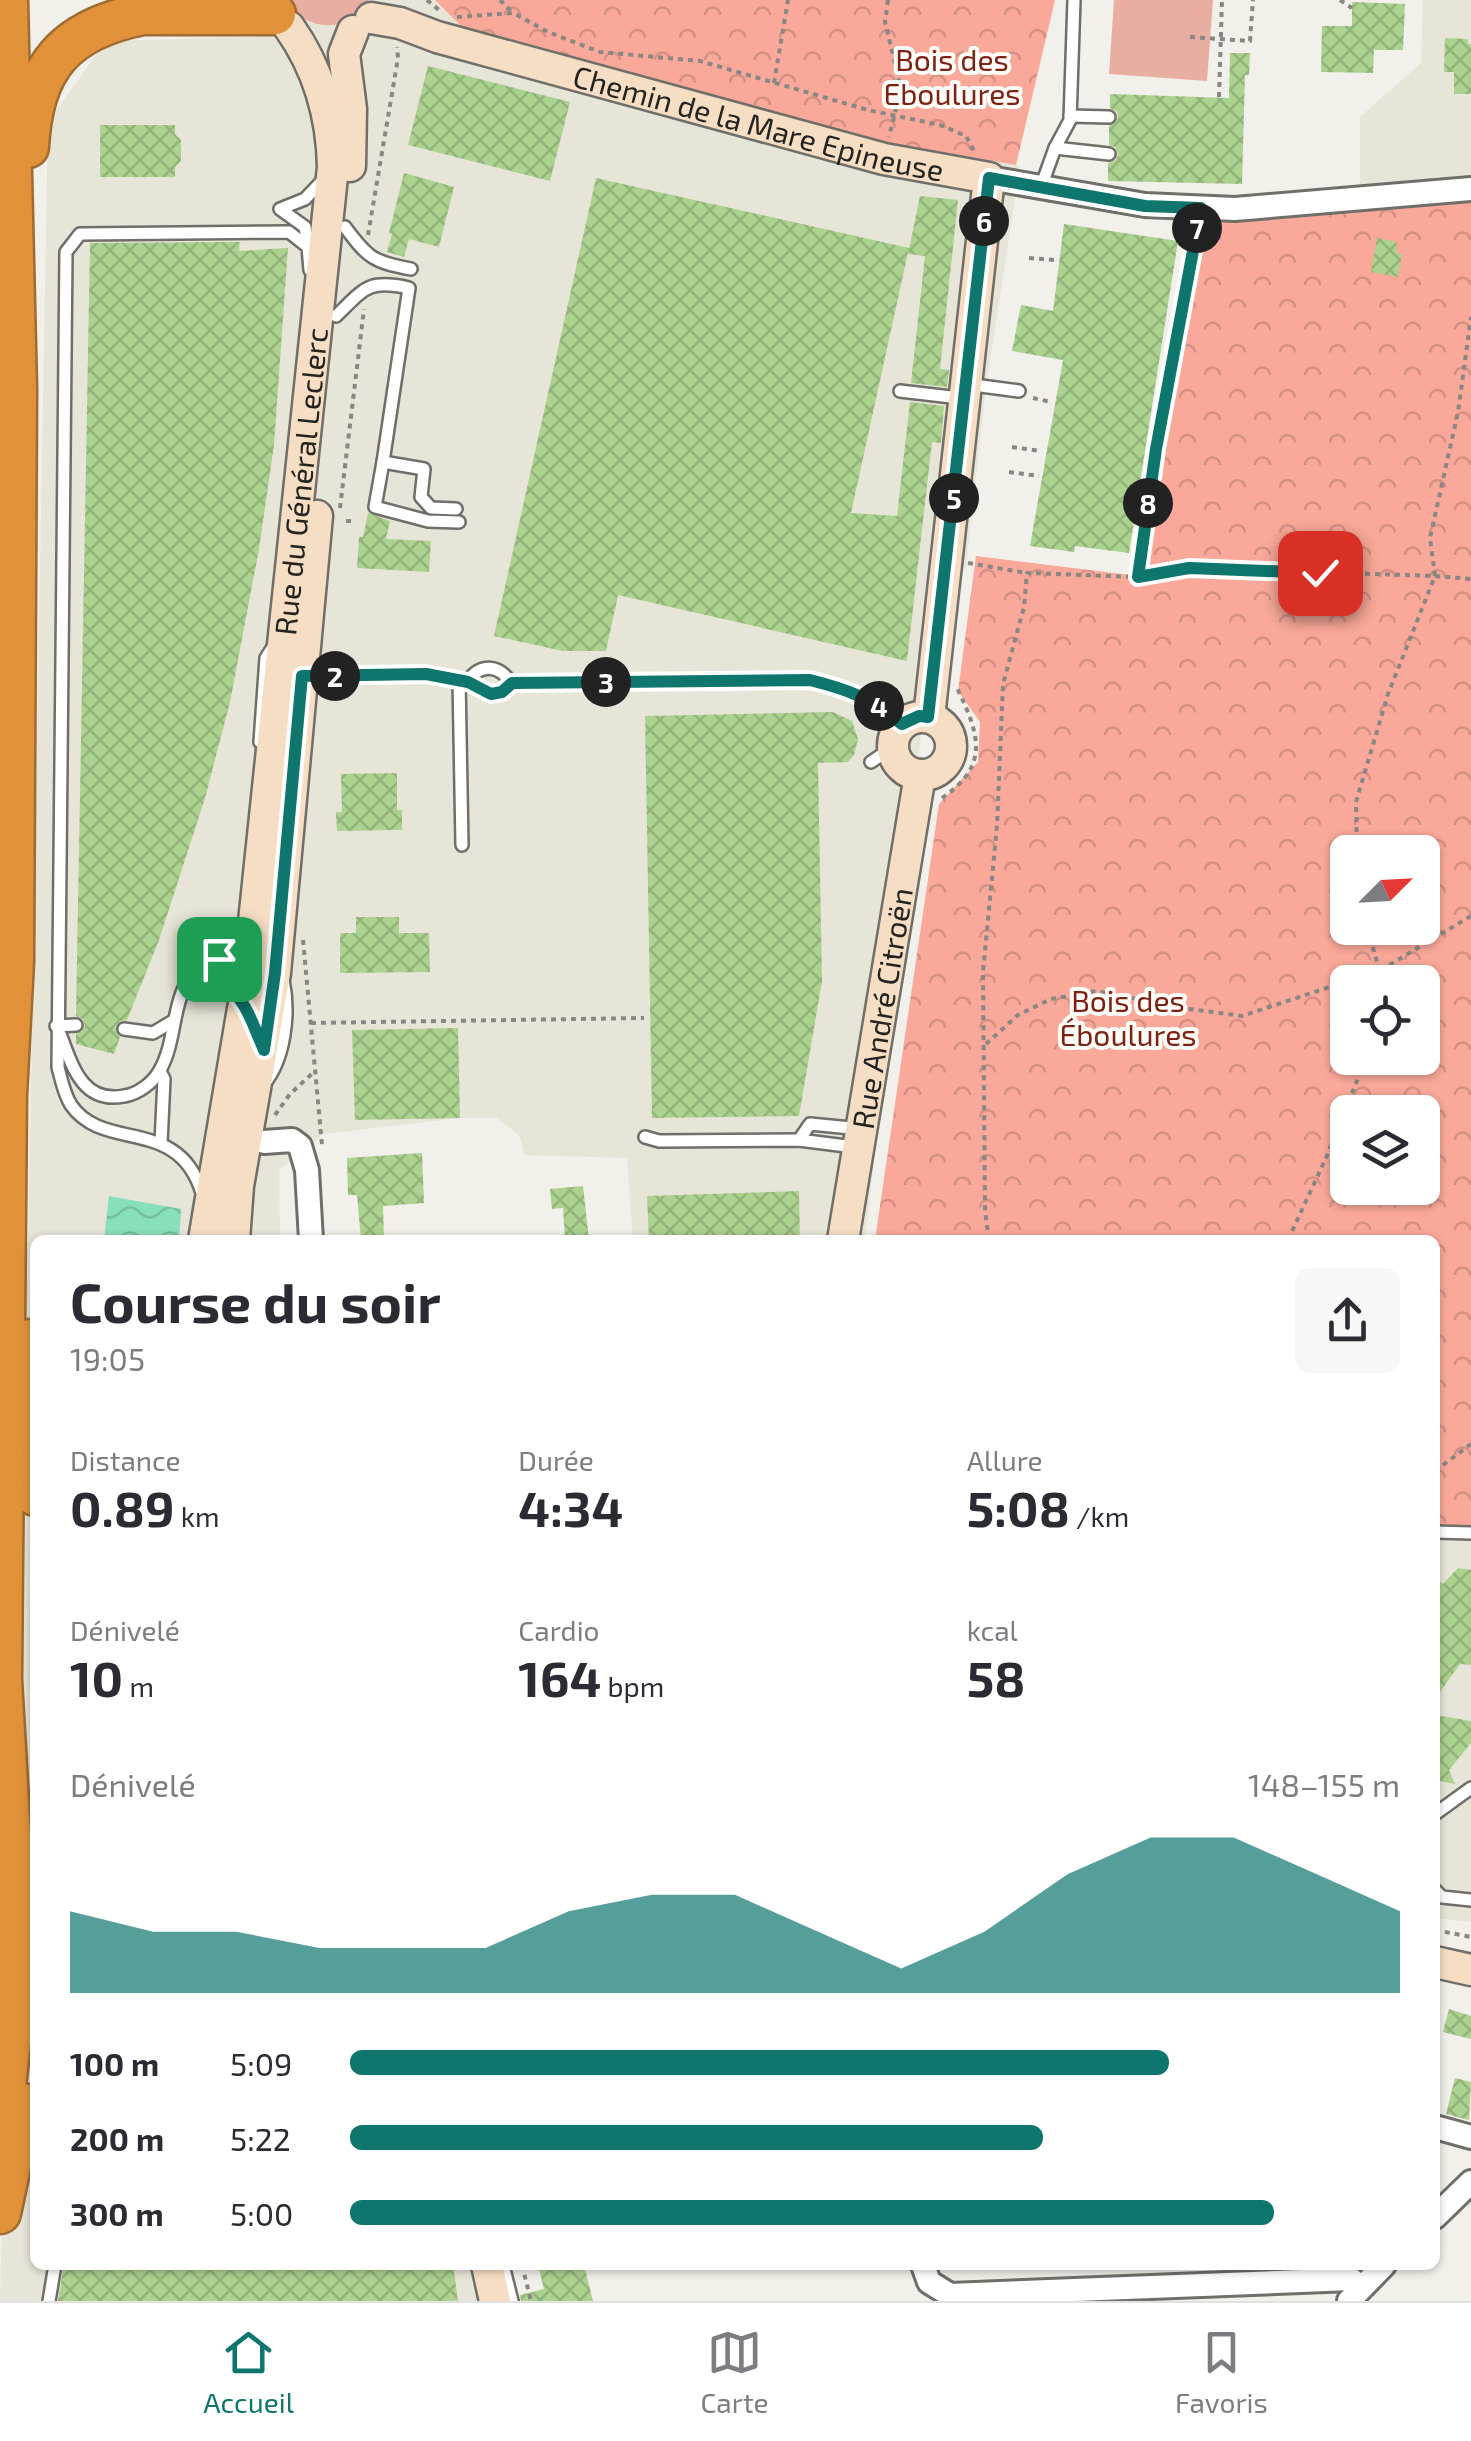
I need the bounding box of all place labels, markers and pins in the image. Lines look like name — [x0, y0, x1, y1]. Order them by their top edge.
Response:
pin: 6 — [959, 196, 1009, 246]
pin: 7 — [1172, 203, 1222, 253]
pin: 5 — [929, 473, 979, 523]
pin: 8 — [1123, 478, 1173, 528]
pin — [1278, 531, 1363, 616]
pin: 2 — [310, 651, 360, 701]
pin: 3 — [581, 657, 631, 707]
pin: 4 — [854, 681, 904, 731]
pin — [177, 917, 262, 1002]

